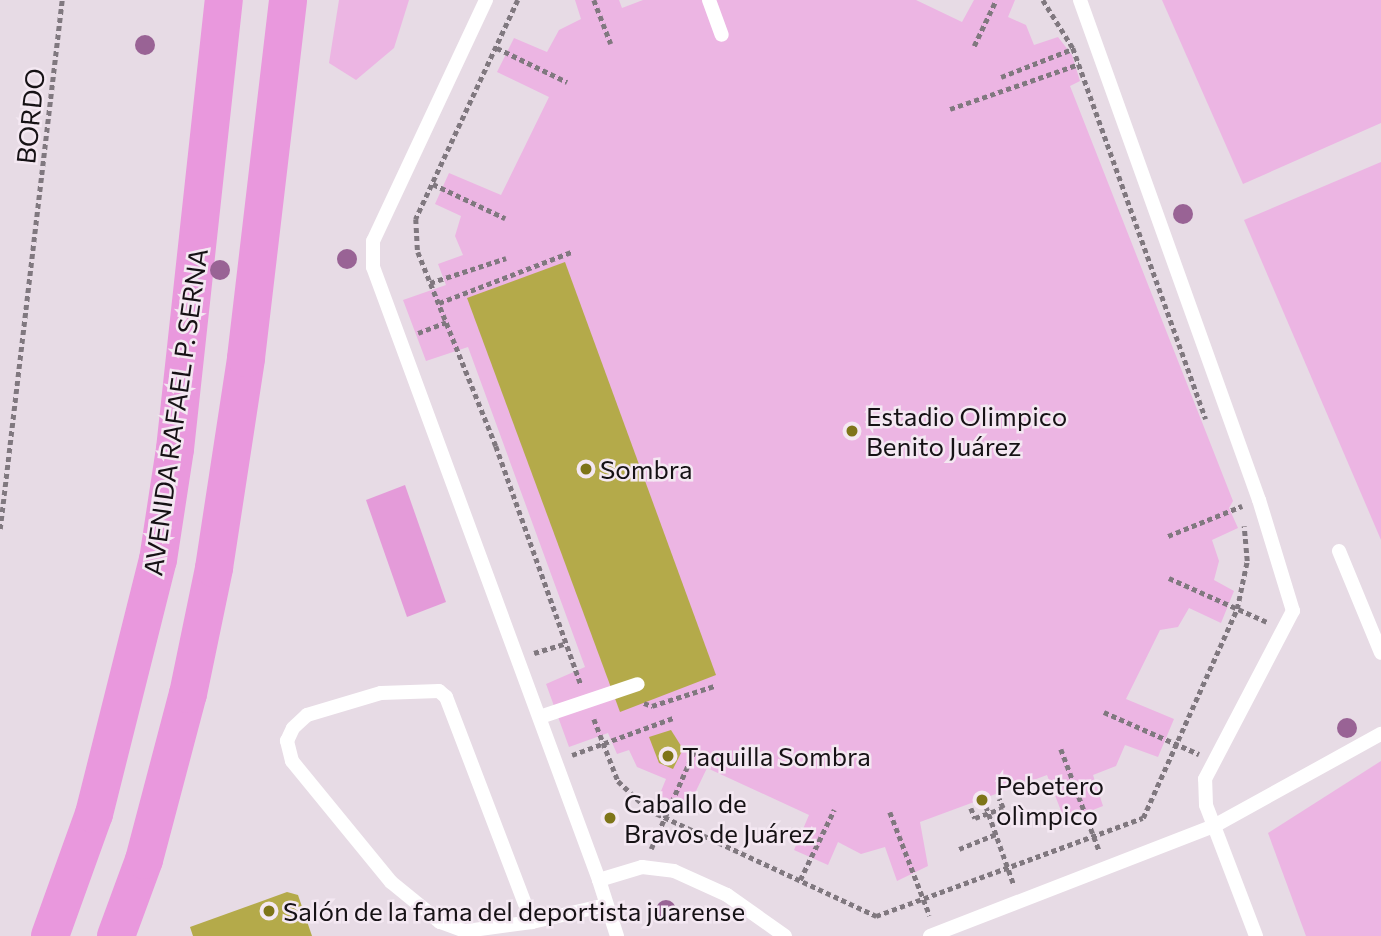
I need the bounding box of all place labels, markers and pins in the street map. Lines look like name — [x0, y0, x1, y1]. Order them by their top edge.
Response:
place label: Estadio Olimpico Benito Juárez — [866, 400, 1067, 462]
marker: Estadio Olimpico Benito Juárez — [844, 423, 860, 439]
place label: Sombra — [600, 453, 693, 485]
marker: Sombra — [578, 461, 594, 477]
place label: Taquilla Sombra — [682, 740, 871, 772]
marker: Taquilla Sombra — [660, 748, 676, 764]
place label: Pebetero olìmpico — [996, 769, 1104, 830]
place label: Caballo de Bravos de Juárez — [624, 787, 815, 848]
marker: Pebetero olìmpico — [974, 792, 990, 808]
marker: Caballo de Bravos de Juárez — [602, 810, 618, 826]
place label: Salón de la fama del deportista juarense — [283, 895, 745, 927]
marker: Salón de la fama del deportista juarense — [261, 903, 277, 919]

